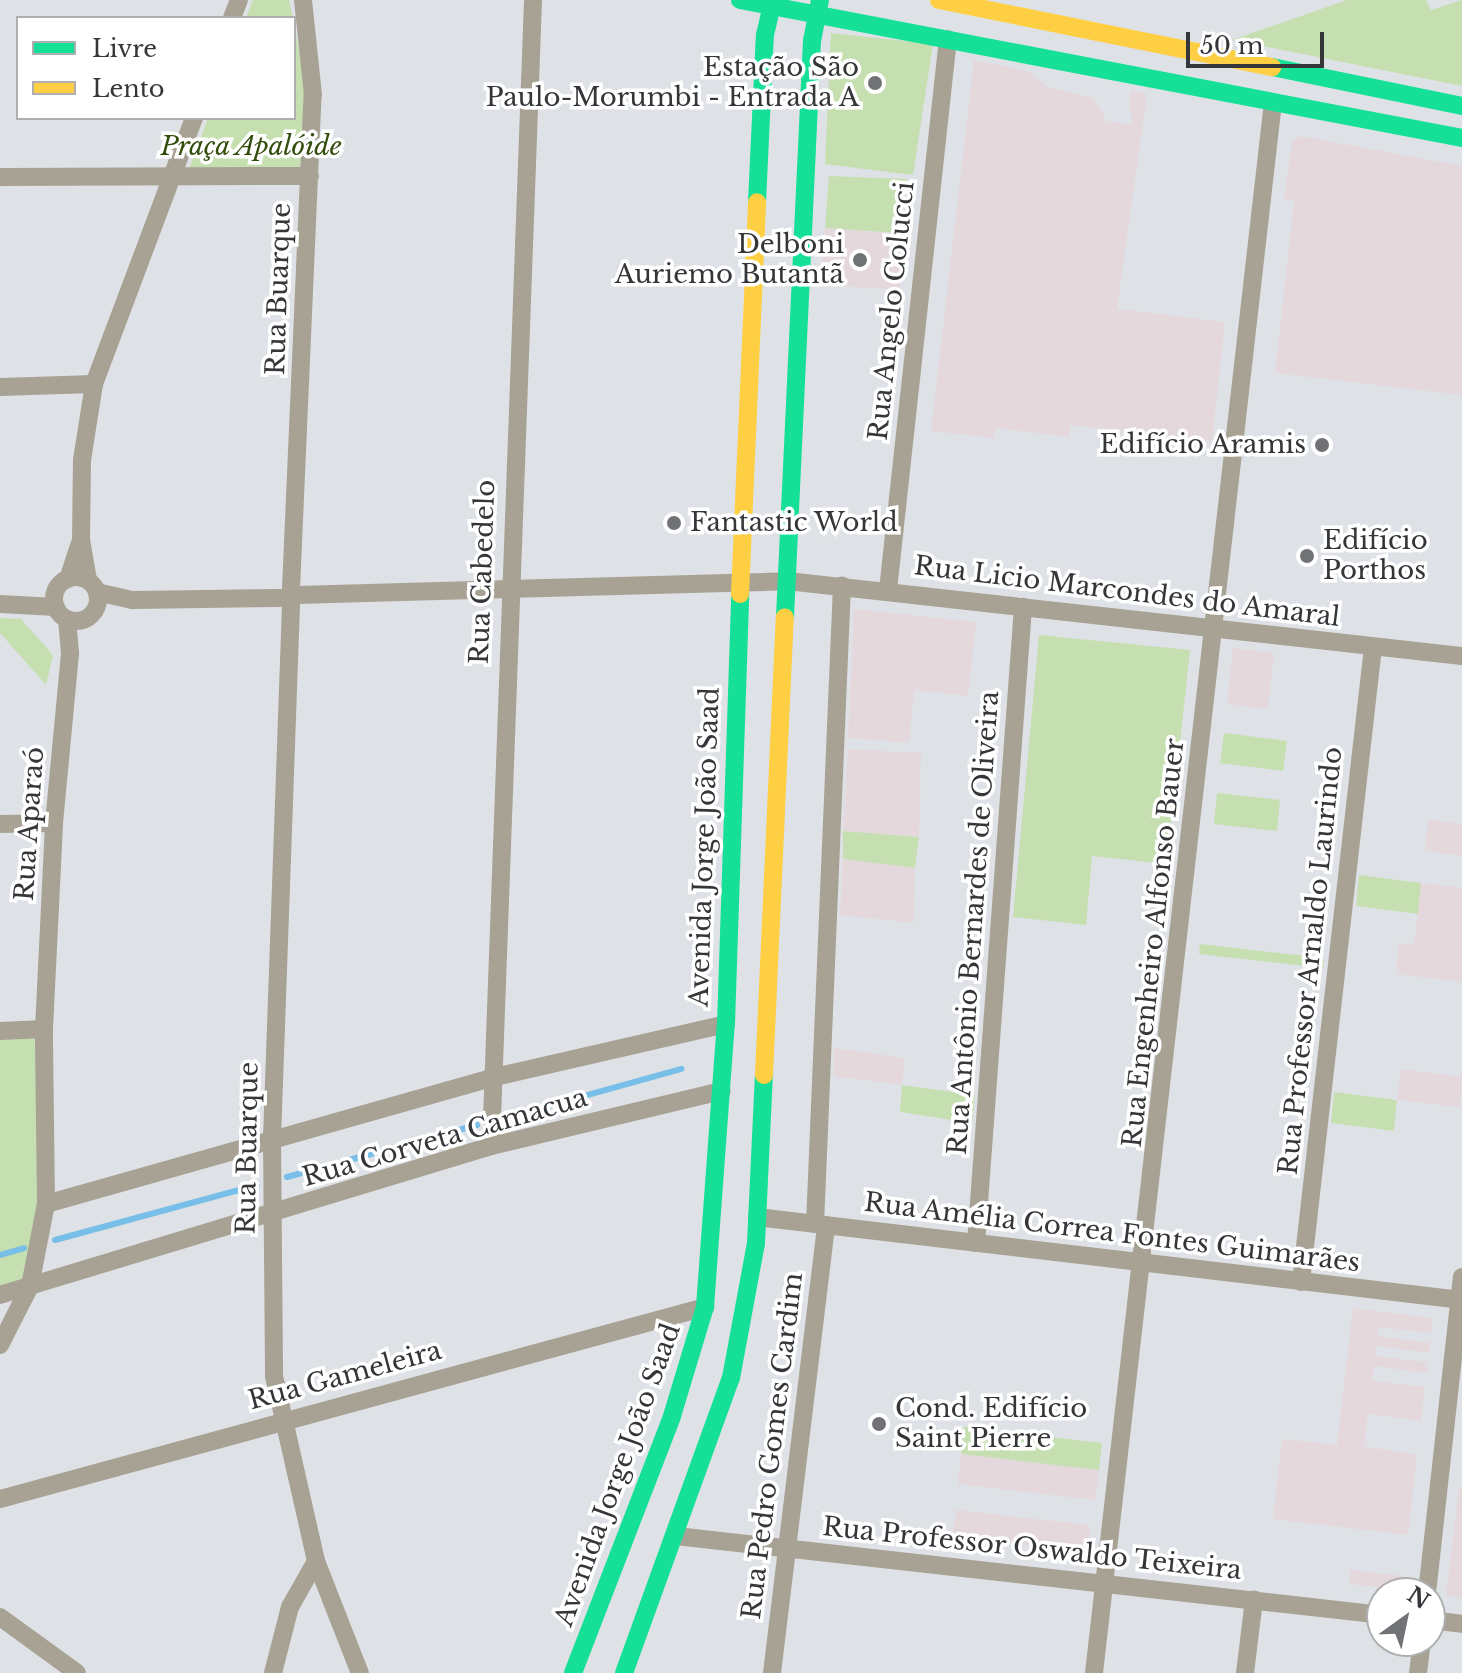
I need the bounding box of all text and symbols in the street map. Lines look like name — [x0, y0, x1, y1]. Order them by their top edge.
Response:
legend — [16, 16, 296, 120]
scale bar — [1190, 16, 1328, 66]
text: 50 m — [1200, 31, 1263, 60]
text: Livre — [92, 34, 157, 63]
place label: Estação São Paulo-Morumbi - Entrada A — [484, 52, 859, 114]
text: Lento — [92, 74, 165, 103]
marker: Estação São Paulo-Morumbi - Entrada A — [866, 74, 884, 92]
park label: Praça Apalóide — [159, 131, 343, 163]
street label: Rua Angelo Colucci — [863, 179, 921, 443]
street label: Rua Buarque — [260, 202, 298, 376]
place label: Delboni Auriemo Butantã — [615, 229, 844, 290]
marker: Delboni Auriemo Butantã — [851, 251, 869, 269]
place label: Edifício Aramis — [1098, 429, 1306, 461]
marker: Edifício Aramis — [1313, 436, 1331, 454]
street label: Rua Cabedelo — [464, 479, 502, 665]
place label: Fantastic World — [690, 507, 899, 539]
marker: Fantastic World — [665, 514, 683, 532]
place label: Edifício Porthos — [1323, 525, 1428, 586]
marker: Edifício Porthos — [1298, 547, 1316, 565]
street label: Rua Licio Marcondes do Amaral — [912, 550, 1342, 634]
street label: Avenida Jorge João Saad — [684, 686, 726, 1008]
street label: Rua Antônio Bernardes de Oliveira — [942, 689, 1006, 1157]
street label: Rua Engenheiro Alfonso Bauer — [1117, 736, 1191, 1150]
street label: Rua Professor Arnaldo Laurindo — [1273, 744, 1349, 1178]
street label: Rua Aparaó — [9, 745, 51, 903]
street label: Rua Buarque — [231, 1061, 265, 1235]
street label: Rua Corveta Camacua — [299, 1082, 591, 1194]
street label: Rua Amélia Correa Fontes Guimarães — [861, 1187, 1363, 1279]
street label: Rua Pedro Gomes Cardim — [736, 1271, 810, 1621]
street label: Avenida Jorge João Saad — [549, 1319, 687, 1631]
street label: Rua Gameleira — [245, 1335, 445, 1417]
place label: Cond. Edifício Saint Pierre — [895, 1393, 1087, 1454]
marker: Cond. Edifício Saint Pierre — [870, 1415, 888, 1433]
street label: Rua Professor Oswaldo Teixeira — [820, 1511, 1244, 1587]
north arrow — [1366, 1577, 1446, 1657]
text: N — [1402, 1581, 1434, 1615]

